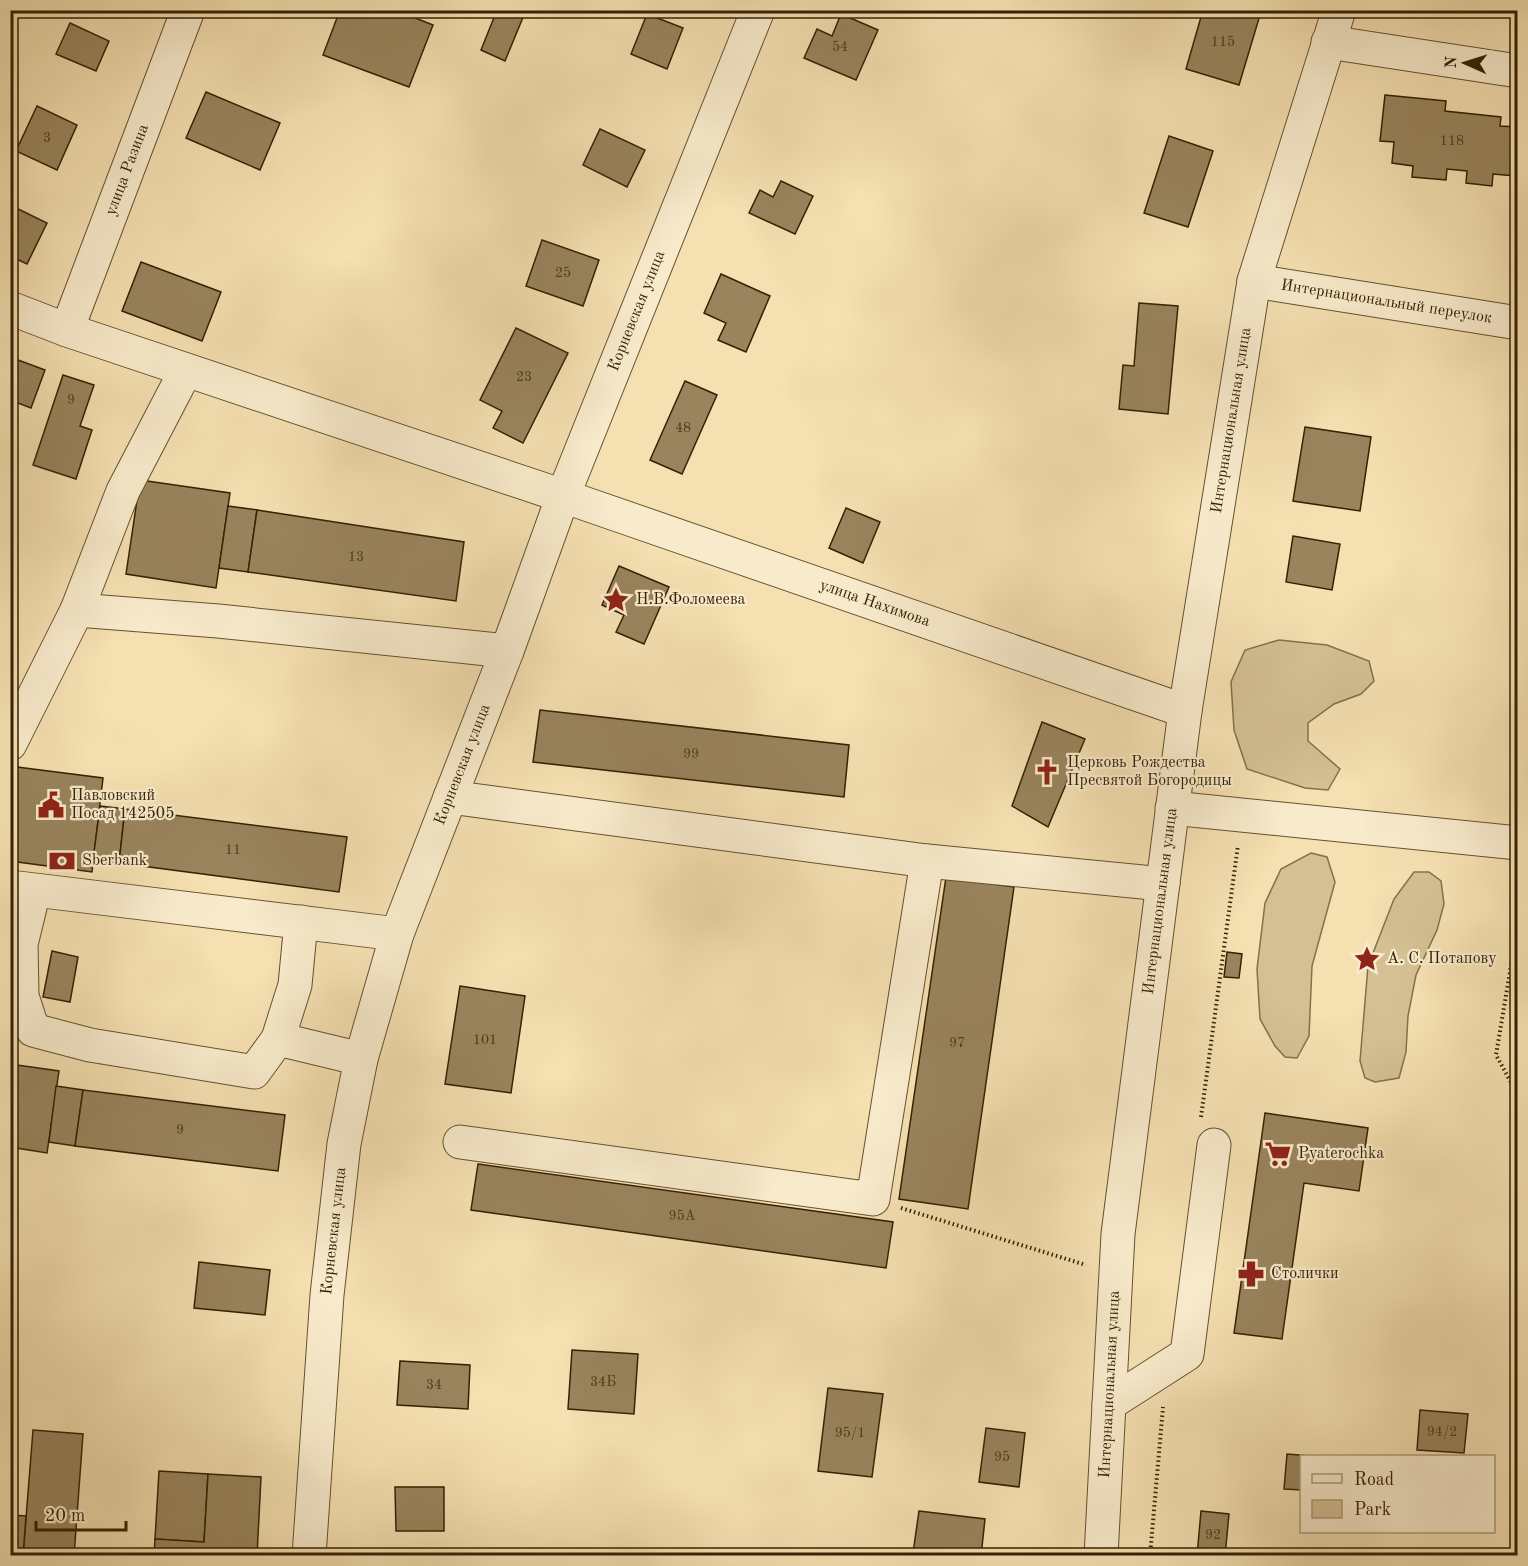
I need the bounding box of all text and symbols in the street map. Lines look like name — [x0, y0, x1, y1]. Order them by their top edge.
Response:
north arrow — [1435, 33, 1495, 93]
house number: 115 — [1211, 35, 1235, 49]
house number: 54 — [832, 40, 848, 54]
text: N — [1444, 55, 1460, 69]
street label: улица Разина — [103, 122, 152, 218]
house number: 3 — [43, 131, 51, 145]
house number: 118 — [1440, 134, 1464, 148]
street label: Корневская улица — [606, 248, 669, 374]
house number: 25 — [555, 266, 571, 280]
street label: Интернациональный переулок — [1280, 277, 1493, 327]
street label: Интернациональная улица — [1209, 326, 1254, 515]
house number: 23 — [516, 370, 532, 384]
house number: 9 — [67, 393, 75, 407]
house number: 48 — [675, 421, 691, 435]
house number: 13 — [348, 550, 364, 564]
street label: улица Нахимова — [817, 577, 932, 630]
place icon: Н.В.Фоломеева — [601, 585, 631, 615]
place label: Н.В.Фоломеева — [636, 592, 746, 608]
street label: Корневская улица — [432, 702, 494, 827]
house number: 99 — [683, 747, 699, 761]
place label: Церковь Рождества Пресвятой Богородицы — [1067, 755, 1232, 789]
church icon: Церковь Рождества Пресвятой Богородицы — [1032, 757, 1062, 787]
place label: Павловский Посад 142505 — [71, 788, 174, 822]
public building icon: Павловский Посад 142505 — [36, 790, 66, 820]
street label: Интернациональная улица — [1141, 807, 1181, 996]
house number: 11 — [225, 843, 241, 857]
bank icon: Sberbank — [47, 846, 77, 876]
place label: Sberbank — [82, 853, 147, 869]
place icon: А. С. Потапову — [1352, 944, 1382, 974]
place label: А. С. Потапову — [1387, 951, 1497, 967]
house number: 101 — [473, 1033, 497, 1047]
house number: 97 — [949, 1036, 965, 1050]
house number: 9 — [176, 1123, 184, 1137]
supermarket icon: Pyaterochka — [1263, 1139, 1293, 1169]
place label: Pyaterochka — [1298, 1146, 1384, 1162]
street label: Корневская улица — [319, 1166, 349, 1296]
house number: 95А — [669, 1209, 696, 1223]
pharmacy icon: Столички — [1236, 1259, 1266, 1289]
place label: Столички — [1271, 1266, 1339, 1282]
street label: Интернациональная улица — [1097, 1290, 1123, 1479]
house number: 34Б — [590, 1375, 616, 1389]
house number: 34 — [426, 1378, 442, 1392]
house number: 94/2 — [1427, 1425, 1457, 1439]
house number: 95/1 — [835, 1426, 865, 1440]
house number: 95 — [994, 1450, 1010, 1464]
legend — [1300, 1455, 1495, 1533]
text: Road — [1354, 1471, 1394, 1489]
scale bar — [36, 1494, 126, 1532]
text: Park — [1354, 1501, 1391, 1519]
text: 20 m — [45, 1507, 85, 1525]
house number: 92 — [1205, 1528, 1221, 1542]

